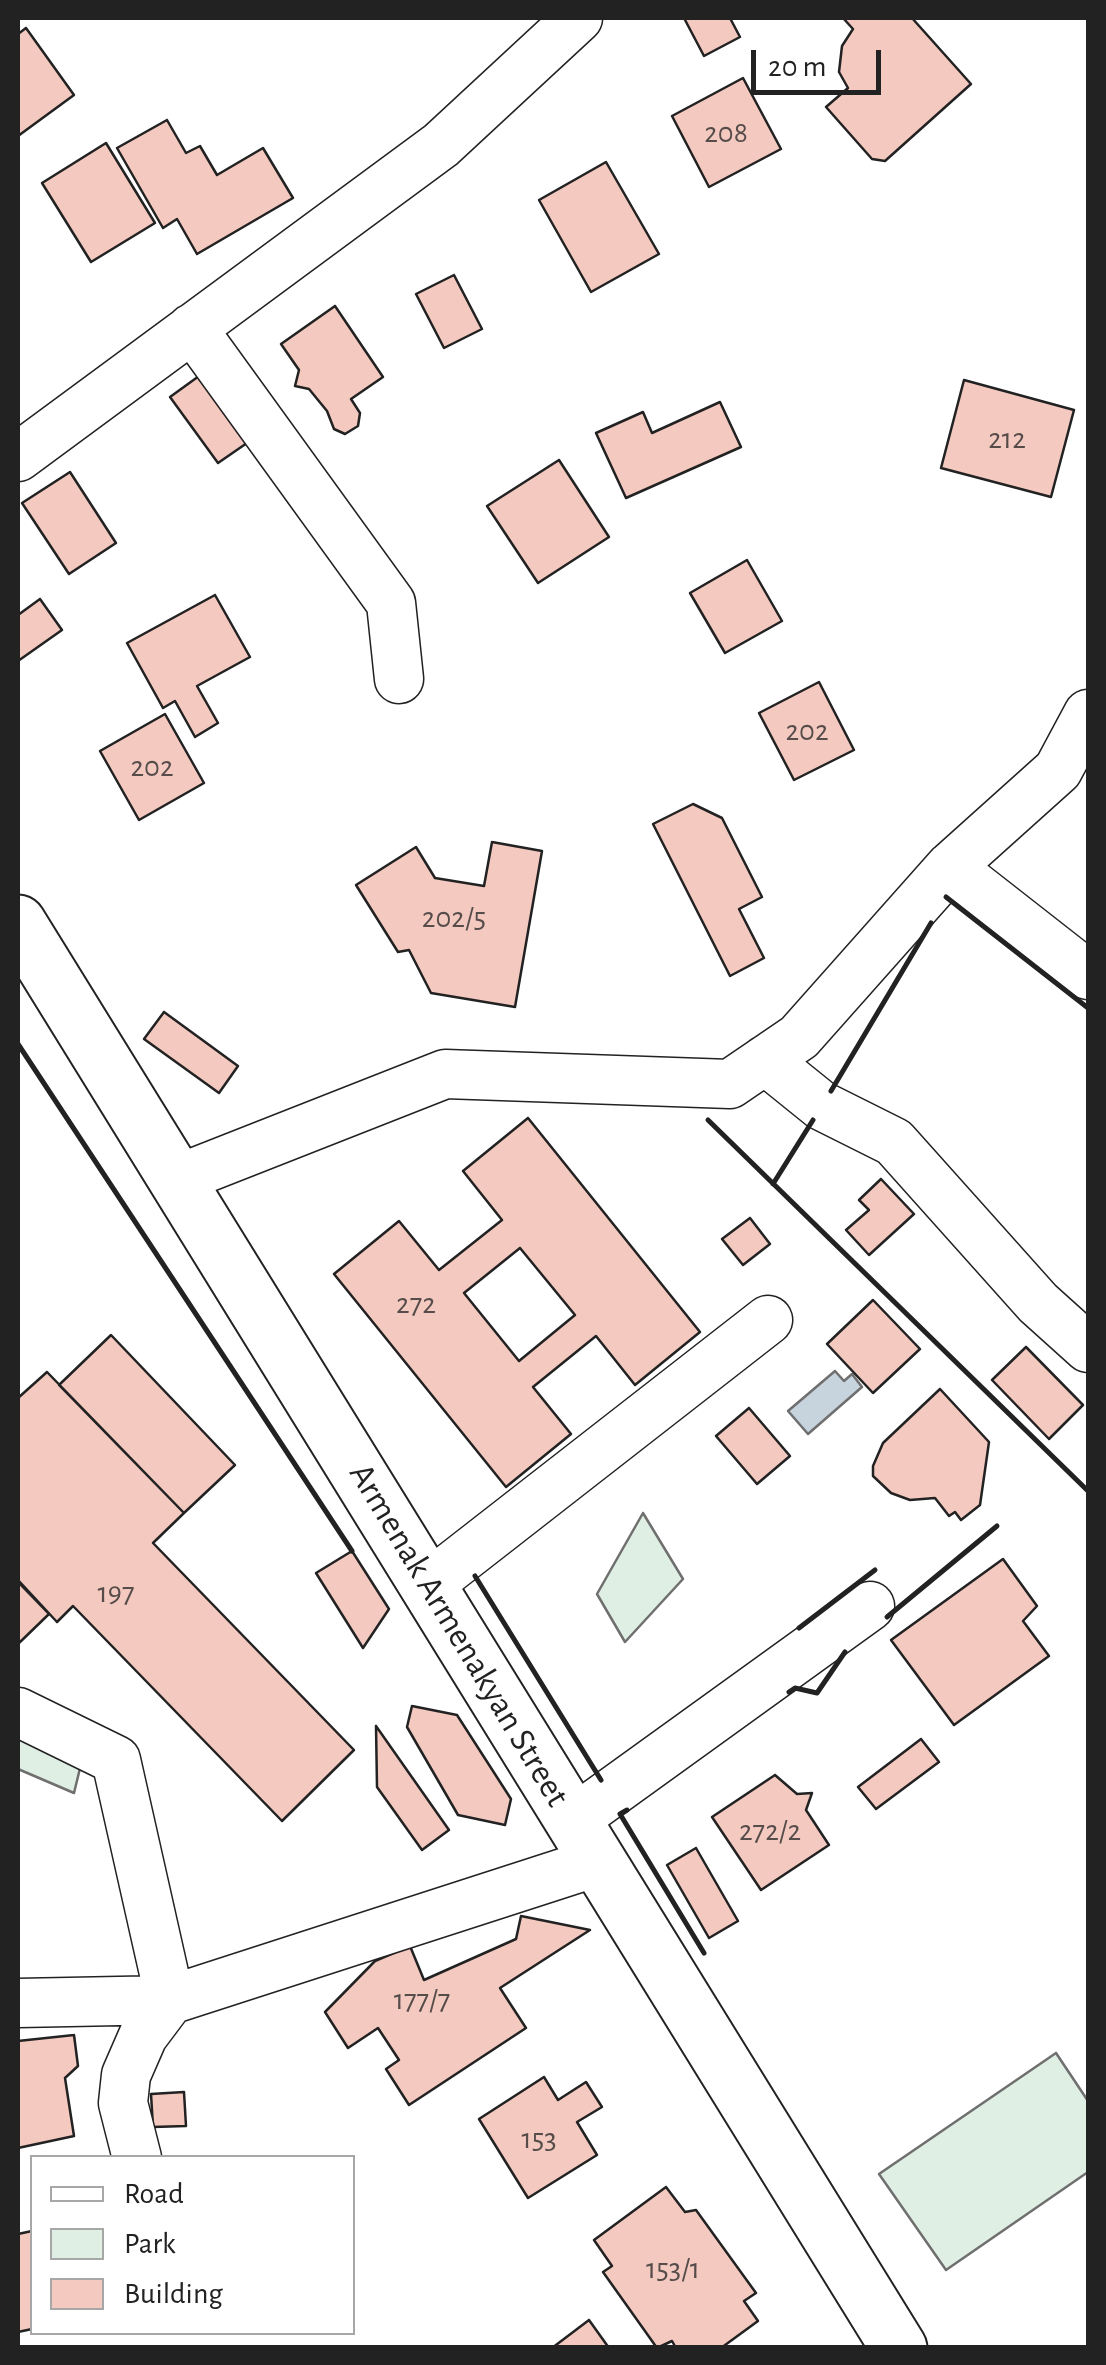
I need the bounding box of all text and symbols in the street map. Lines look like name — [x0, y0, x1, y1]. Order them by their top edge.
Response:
scale bar — [756, 30, 886, 92]
text: 20 m — [768, 52, 826, 82]
house number: 208 — [704, 115, 748, 151]
house number: 212 — [988, 421, 1026, 457]
house number: 202 — [785, 713, 829, 749]
house number: 202 — [130, 749, 174, 785]
house number: 202/5 — [422, 900, 486, 936]
house number: 272 — [396, 1286, 436, 1322]
street label: Armenak Armenakyan Street — [340, 1456, 578, 1814]
house number: 197 — [98, 1575, 134, 1611]
house number: 272/2 — [739, 1813, 801, 1849]
house number: 177/7 — [394, 1982, 450, 2018]
house number: 153 — [521, 2121, 557, 2157]
legend — [30, 2155, 355, 2335]
text: Road — [124, 2179, 184, 2209]
text: Park — [124, 2229, 176, 2259]
house number: 153/1 — [646, 2251, 700, 2287]
text: Building — [124, 2279, 223, 2309]

